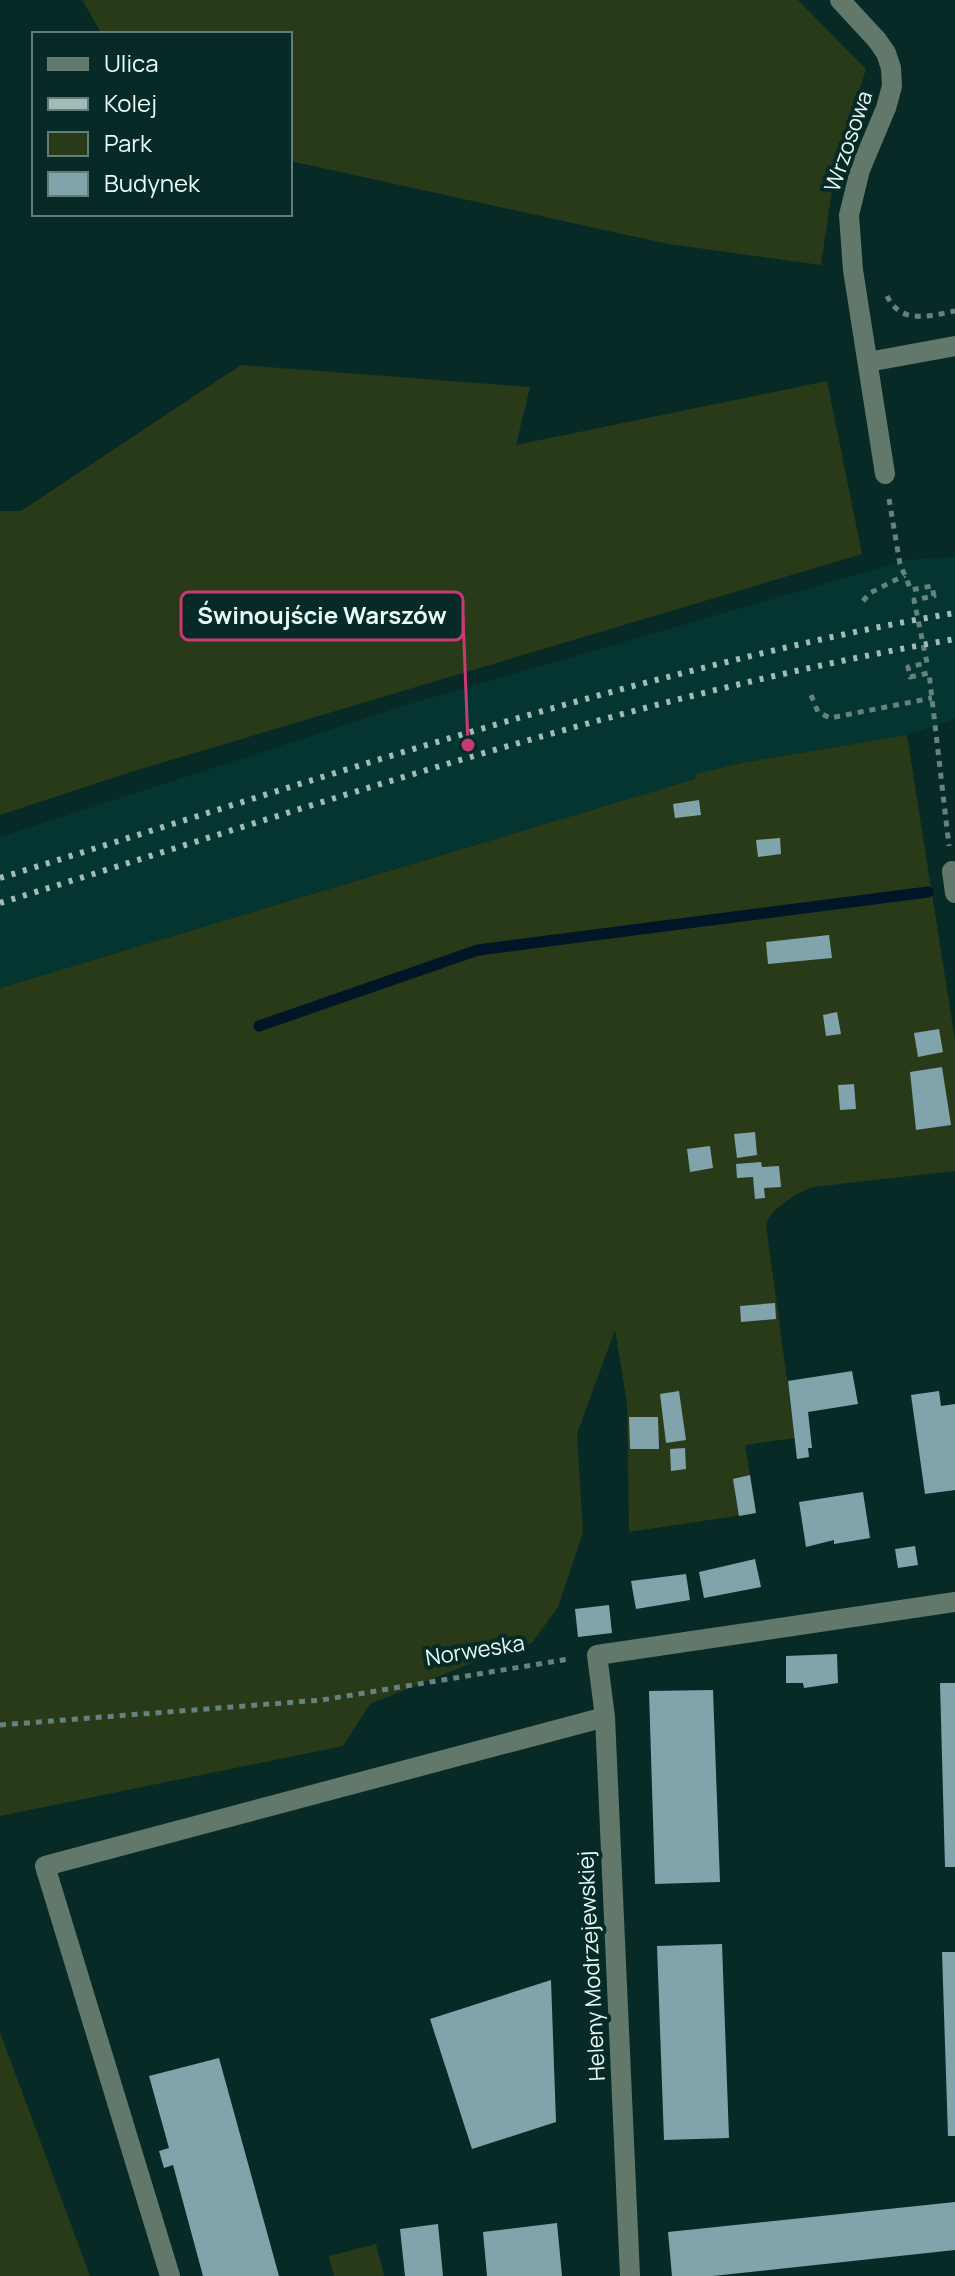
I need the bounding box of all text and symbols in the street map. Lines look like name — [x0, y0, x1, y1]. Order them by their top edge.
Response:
legend — [32, 32, 292, 216]
text: Ulica — [104, 46, 159, 79]
text: Kolej — [104, 86, 157, 119]
street label: Wrzosowa — [817, 87, 879, 195]
text: Park — [104, 126, 153, 159]
text: Budynek — [104, 166, 201, 199]
callout: Świnoujście Warszów — [181, 592, 463, 640]
text: Świnoujście Warszów — [197, 598, 447, 631]
street label: Norweska — [423, 1627, 527, 1673]
street label: Heleny Modrzejewskiej — [570, 1850, 612, 2082]

